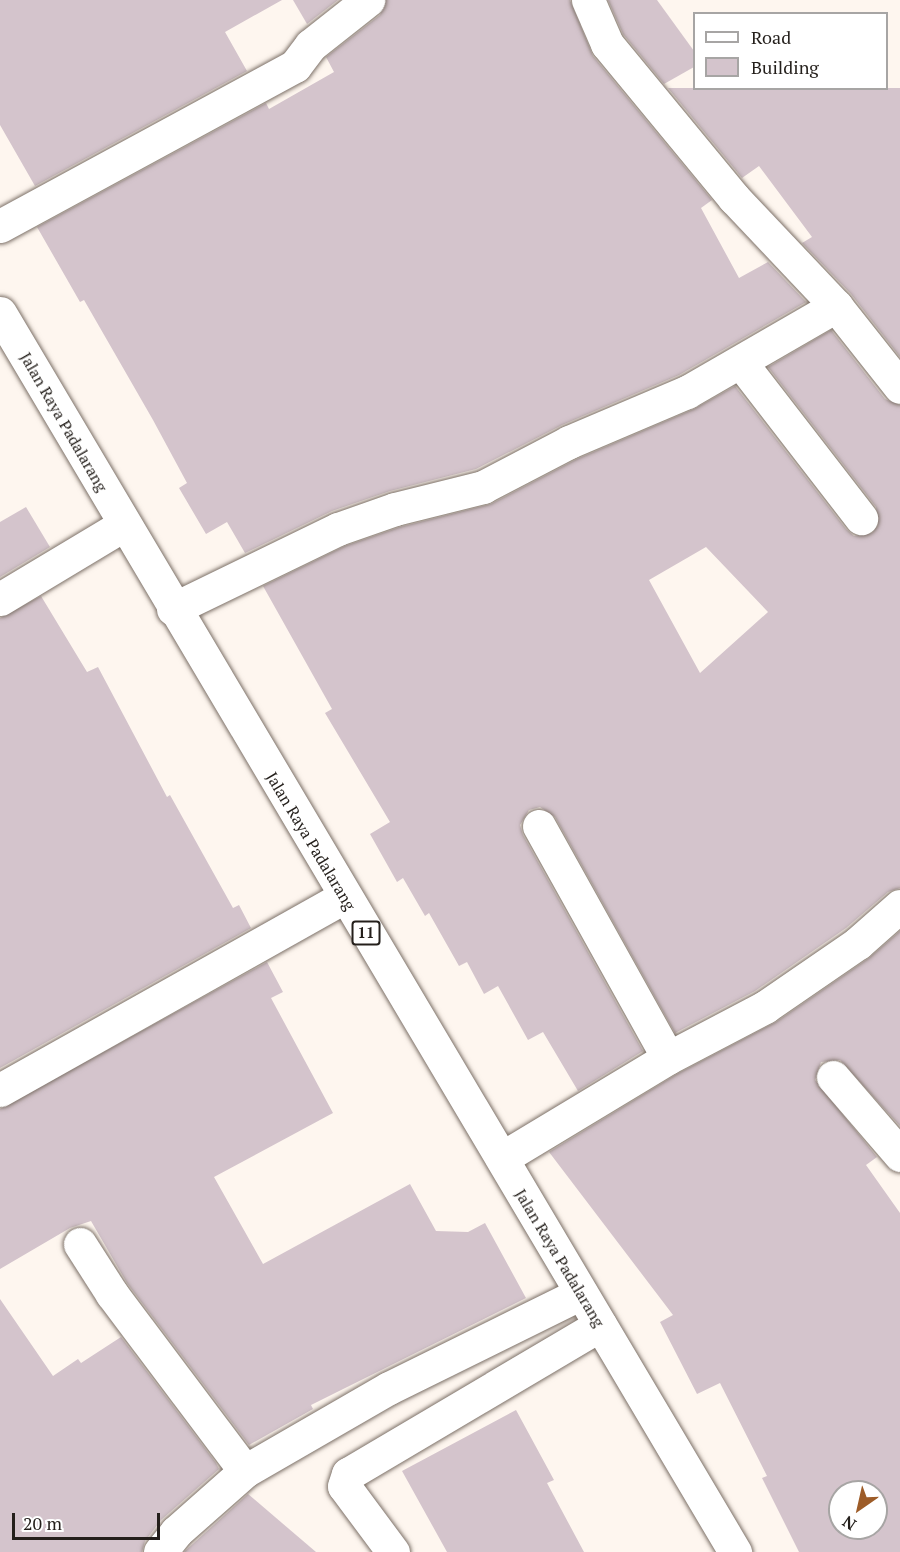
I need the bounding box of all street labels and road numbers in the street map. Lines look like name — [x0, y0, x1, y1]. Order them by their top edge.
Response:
street label: Jalan Raya Padalarang — [16, 349, 112, 495]
street label: Jalan Raya Padalarang — [262, 768, 360, 914]
road number: 11 — [351, 921, 381, 945]
street label: Jalan Raya Padalarang — [511, 1185, 609, 1331]

